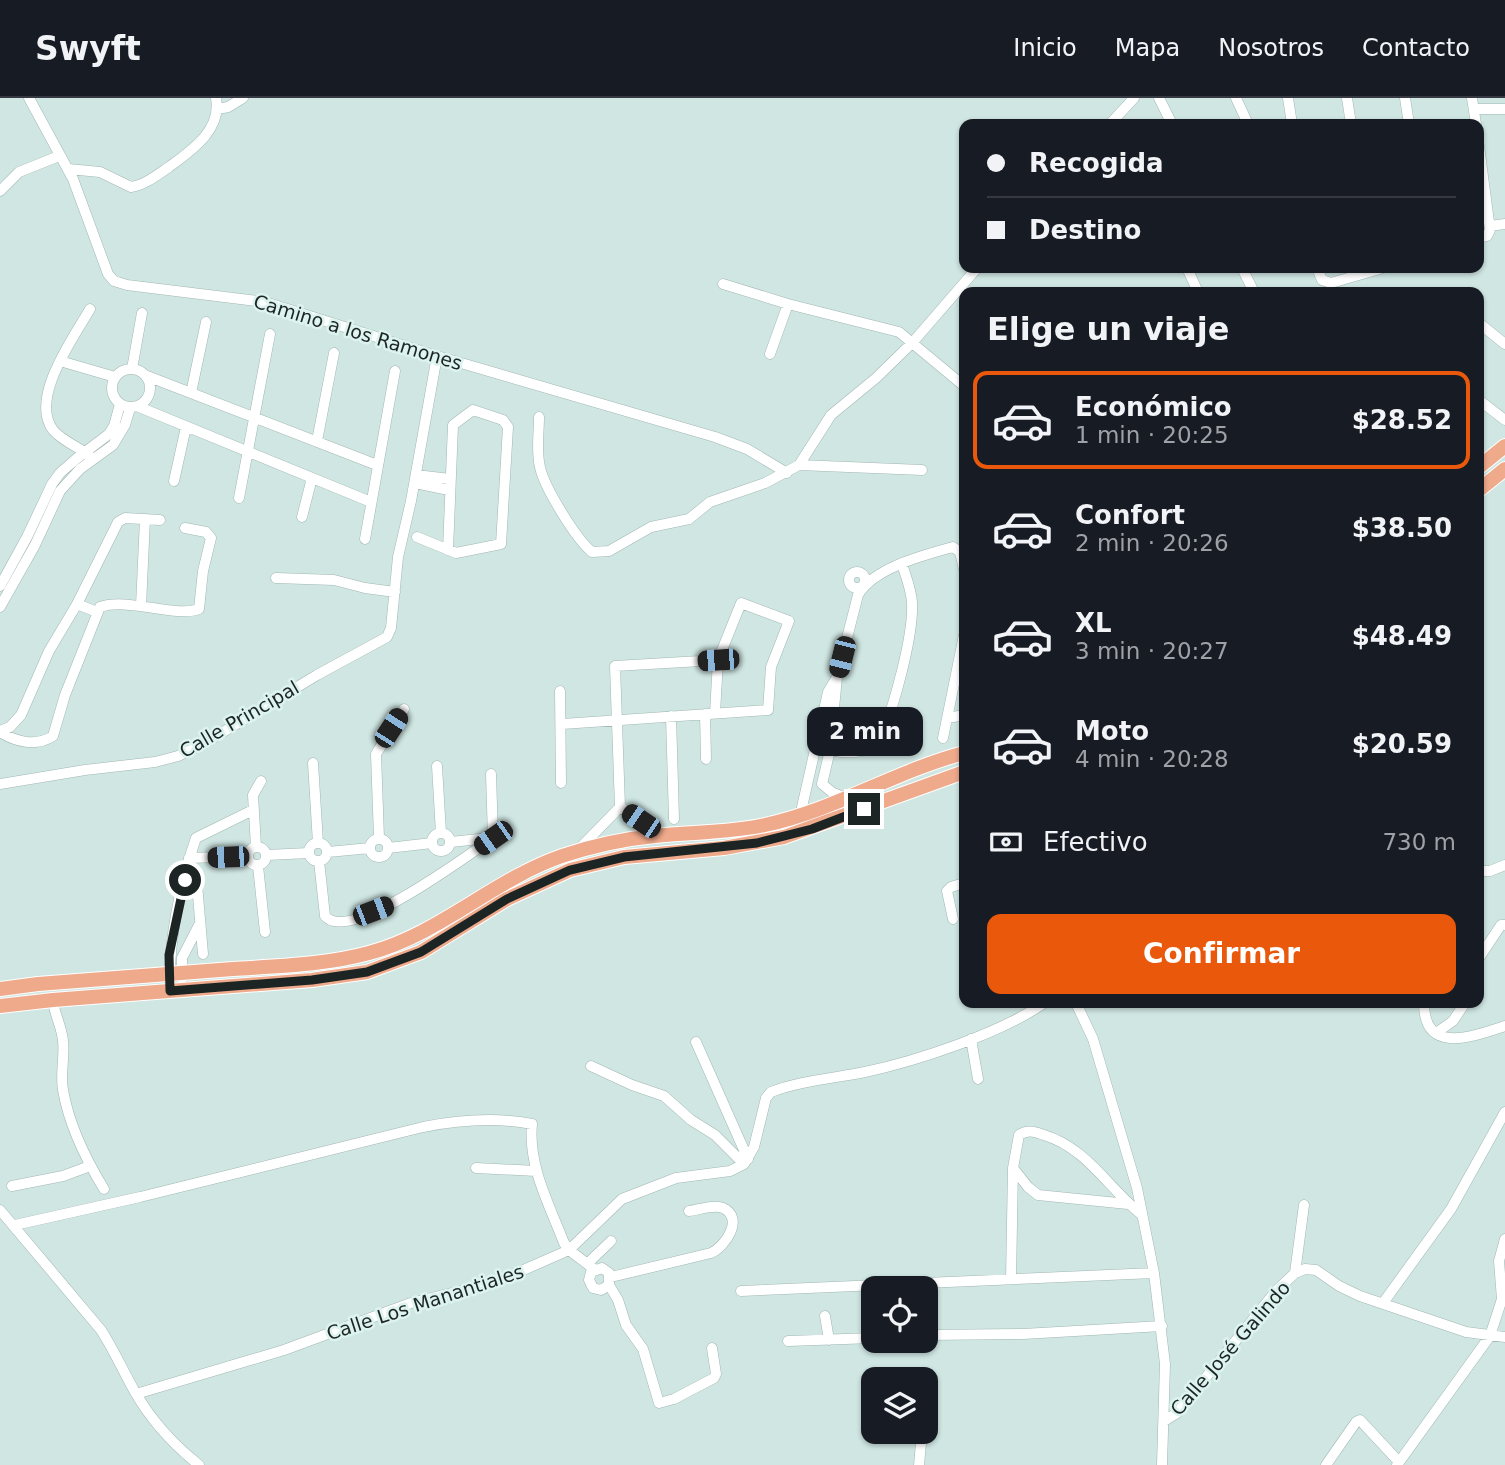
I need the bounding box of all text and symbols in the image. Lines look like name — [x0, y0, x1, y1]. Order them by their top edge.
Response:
text: Swyft — [35, 29, 141, 68]
text: Inicio — [1013, 34, 1077, 62]
text: Mapa — [1115, 34, 1180, 62]
text: Nosotros — [1218, 34, 1324, 62]
text: Contacto — [1362, 34, 1470, 62]
text: Recogida — [1029, 148, 1164, 178]
text: Destino — [1029, 215, 1141, 245]
street label: Camino a los Ramones — [251, 290, 465, 374]
text: Elige un viaje — [987, 310, 1229, 348]
icon: car — [991, 389, 1054, 452]
text: Económico — [1075, 392, 1232, 422]
text: $28.52 — [1352, 405, 1452, 435]
text: 1 min · 20:25 — [1075, 422, 1229, 448]
icon: car — [991, 497, 1054, 560]
text: Confort — [1075, 500, 1185, 530]
text: $38.50 — [1352, 513, 1452, 543]
text: 2 min · 20:26 — [1075, 530, 1229, 556]
icon: car — [991, 605, 1054, 668]
text: XL — [1075, 608, 1112, 638]
text: $48.49 — [1352, 621, 1452, 651]
car — [827, 634, 858, 680]
text: 3 min · 20:27 — [1075, 638, 1229, 664]
car — [697, 648, 740, 672]
street label: Calle Principal — [175, 676, 303, 762]
car — [371, 705, 412, 751]
callout: 2 min — [806, 708, 922, 756]
icon: car — [991, 713, 1054, 776]
text: Moto — [1075, 716, 1149, 746]
text: 2 min — [829, 718, 901, 744]
text: $20.59 — [1352, 729, 1452, 759]
text: 4 min · 20:28 — [1075, 746, 1229, 772]
route end — [848, 793, 880, 825]
car — [618, 801, 665, 841]
car — [470, 817, 517, 859]
icon: cash — [987, 823, 1025, 861]
text: Efectivo — [1043, 827, 1148, 857]
text: 730 m — [1382, 829, 1456, 855]
car — [207, 846, 250, 868]
route start — [169, 864, 201, 896]
car — [350, 894, 397, 928]
button: Confirmar — [987, 914, 1456, 994]
street label: Calle Los Manantiales — [324, 1260, 526, 1344]
map controls — [861, 1276, 938, 1444]
button: locate — [861, 1276, 938, 1353]
street label: Calle José Galindo — [1166, 1276, 1294, 1420]
button: layers — [861, 1367, 938, 1444]

